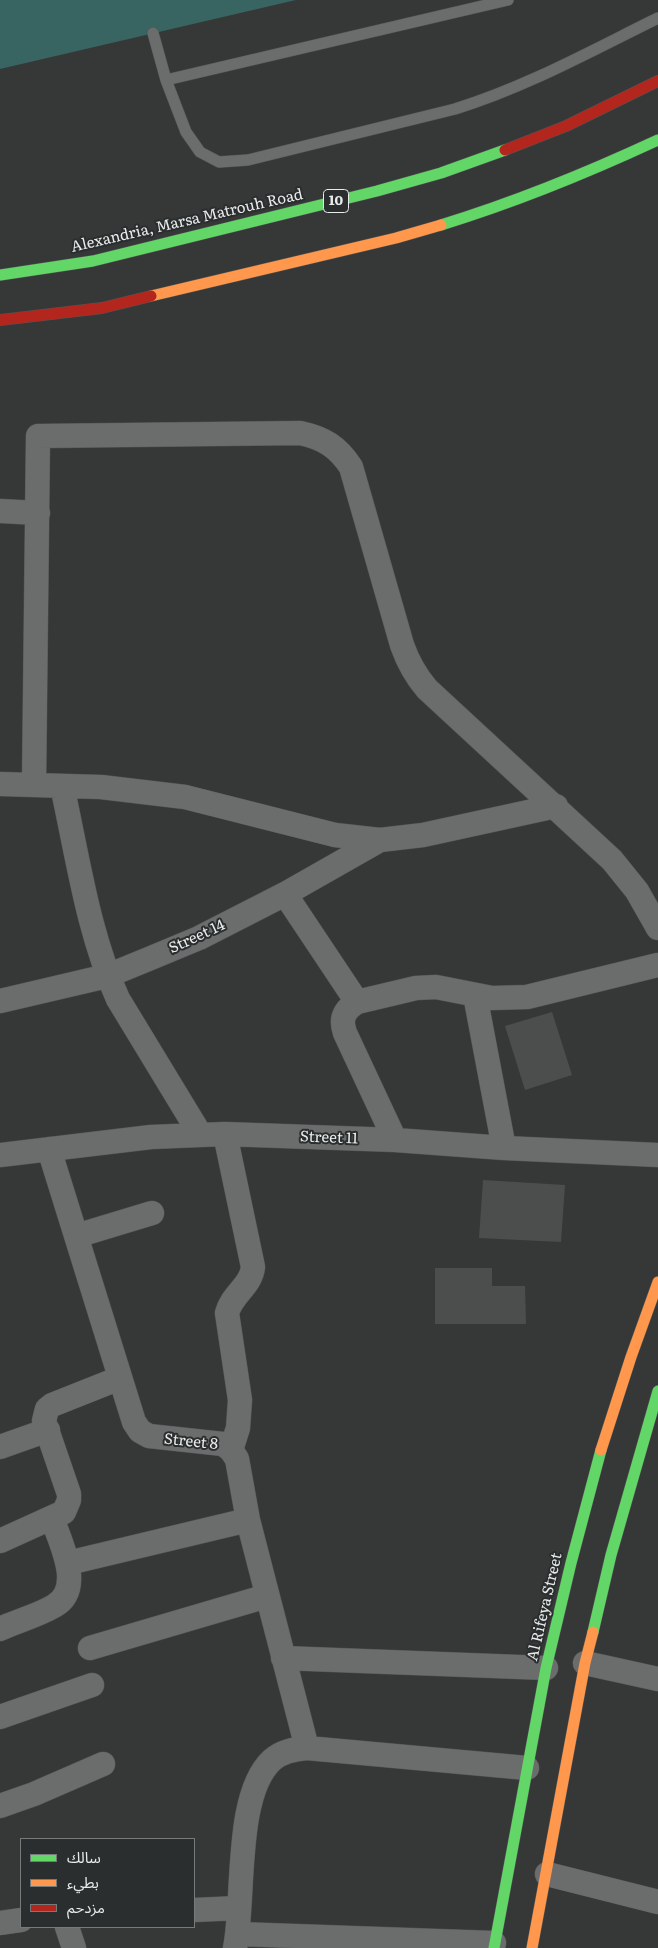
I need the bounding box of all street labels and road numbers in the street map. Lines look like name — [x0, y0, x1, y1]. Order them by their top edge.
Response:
street label: Alexandria, Marsa Matrouh Road — [69, 186, 305, 256]
road number: 10 — [324, 190, 348, 212]
street label: Street 14 — [166, 916, 228, 958]
street label: Street 11 — [300, 1128, 358, 1148]
street label: Street 8 — [163, 1430, 219, 1454]
street label: Al Rifeya Street — [524, 1551, 566, 1663]

